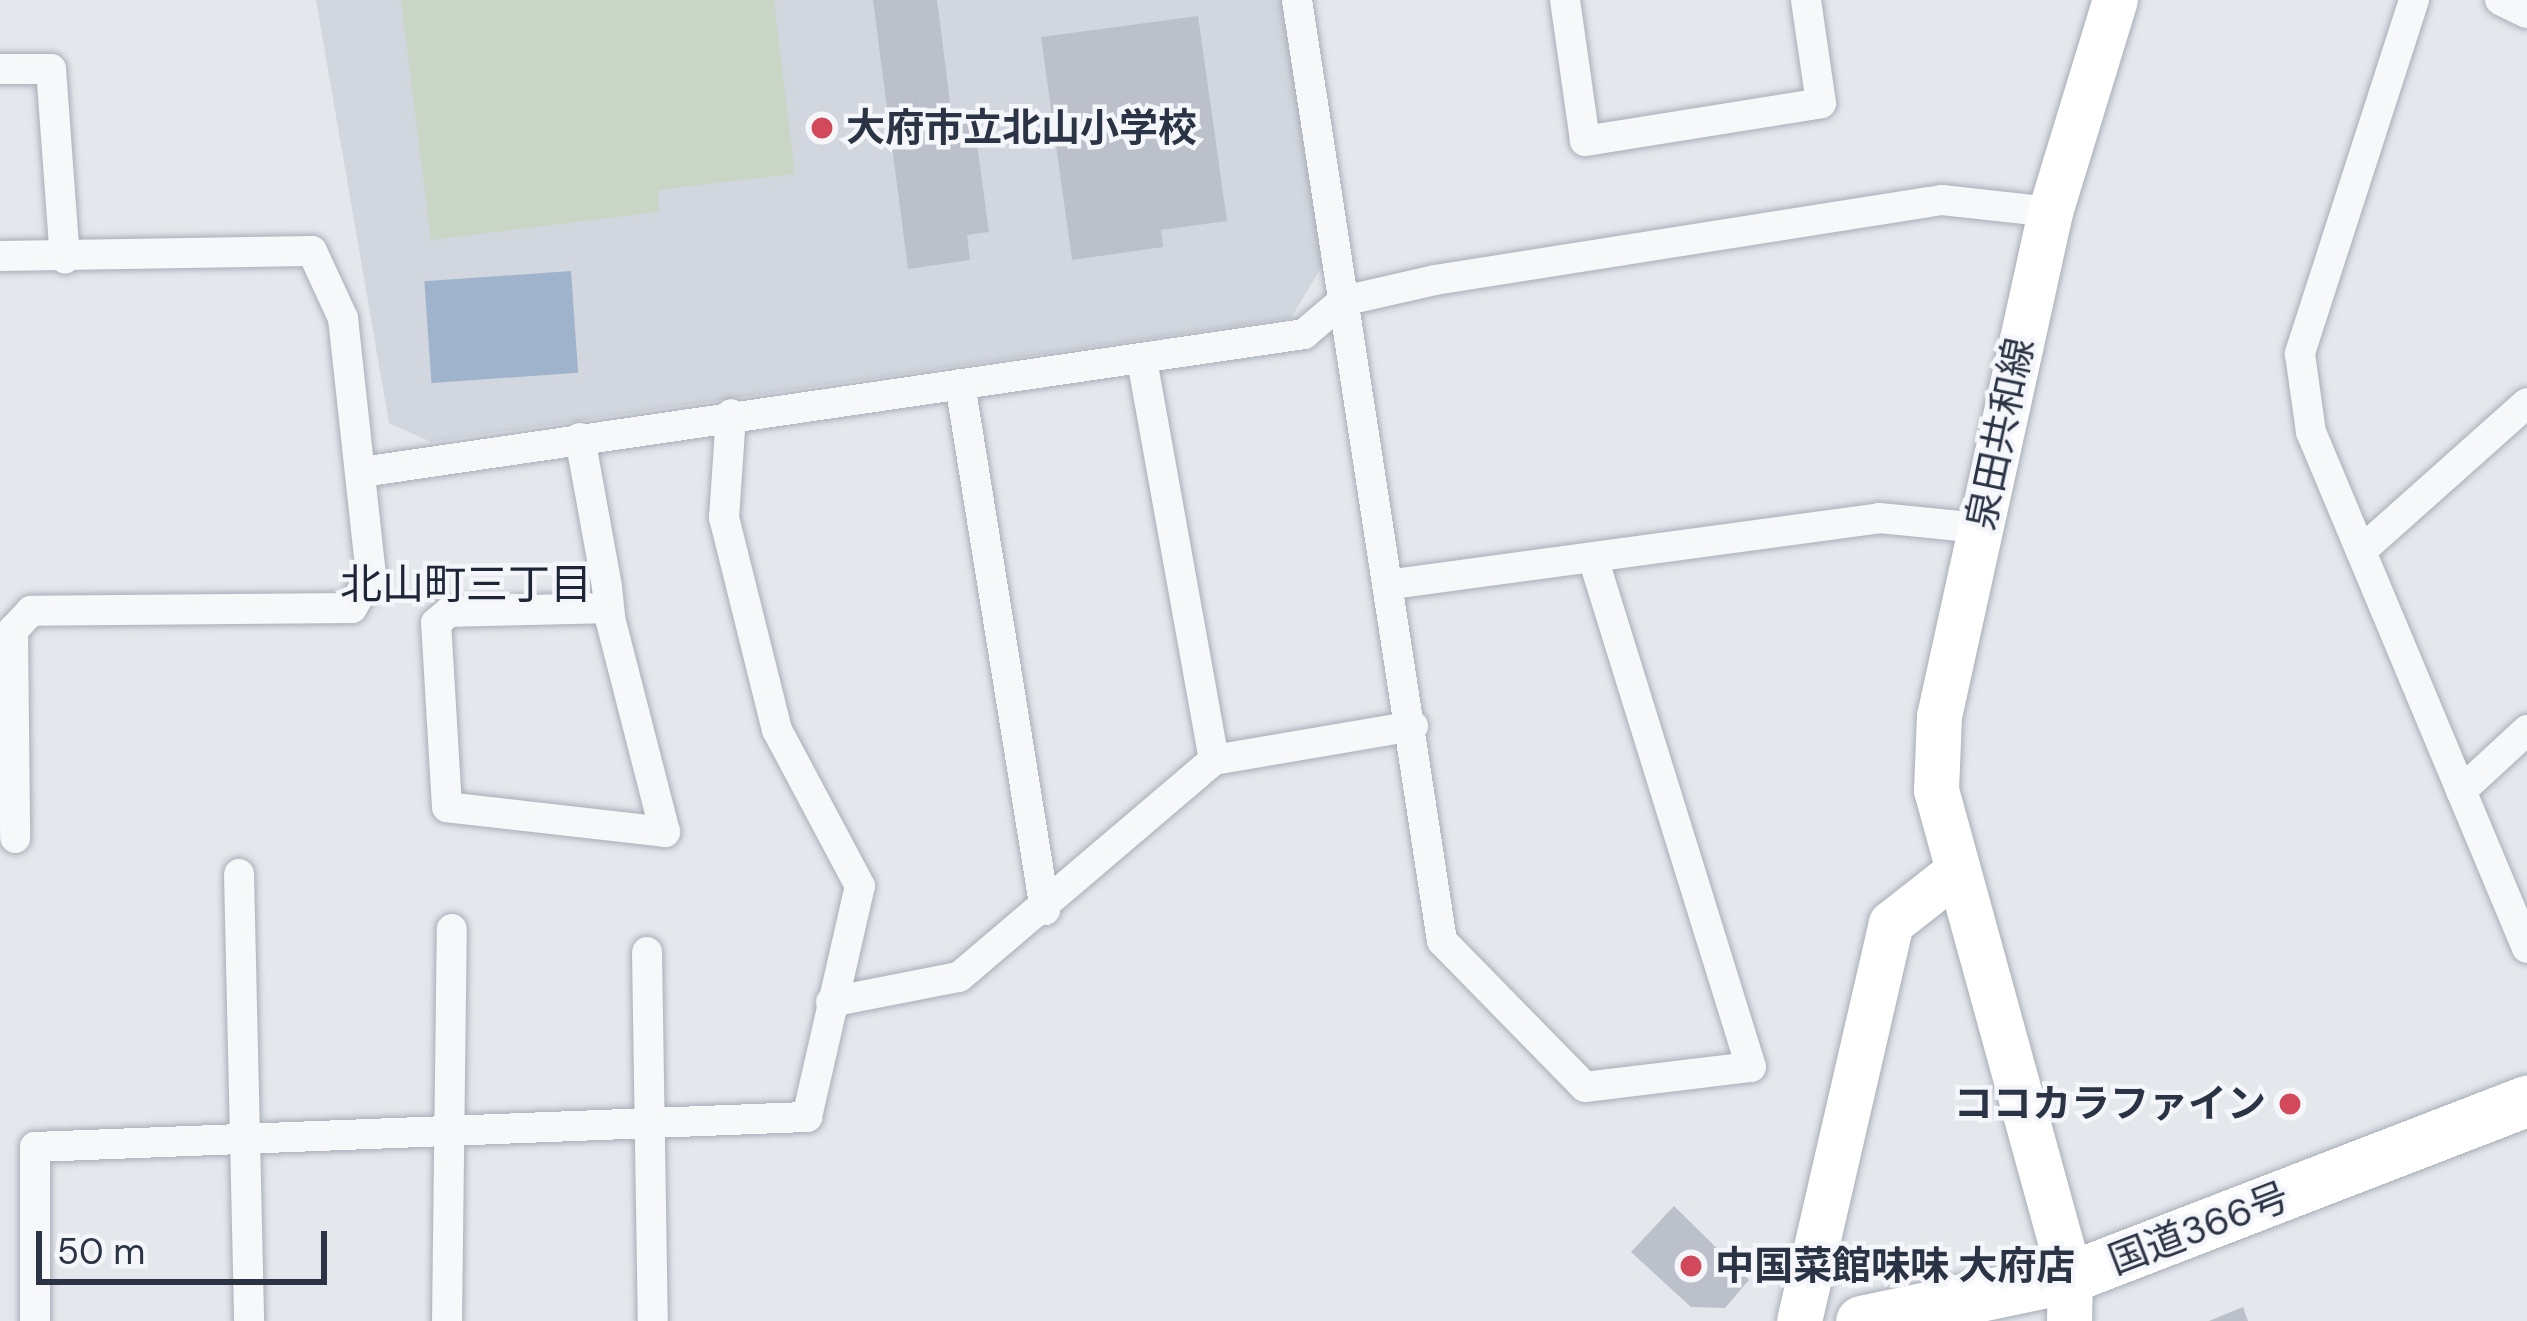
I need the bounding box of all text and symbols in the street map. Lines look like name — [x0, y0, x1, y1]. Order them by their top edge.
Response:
place label: 大府市立北山小学校 — [846, 105, 1197, 151]
marker: 大府市立北山小学校 — [809, 115, 835, 141]
street label: 泉田共和線 — [1958, 334, 2044, 534]
district label: 北山町三丁目 — [340, 560, 592, 610]
place label: ココカラファイン — [1954, 1081, 2266, 1127]
marker: ココカラファイン — [2277, 1091, 2303, 1117]
street label: 国道366号 — [2102, 1173, 2296, 1285]
scale bar — [42, 1207, 333, 1281]
text: 50 m — [57, 1228, 145, 1275]
place label: 中国菜館味味 大府店 — [1715, 1243, 2075, 1289]
marker: 中国菜館味味 大府店 — [1678, 1253, 1704, 1279]

